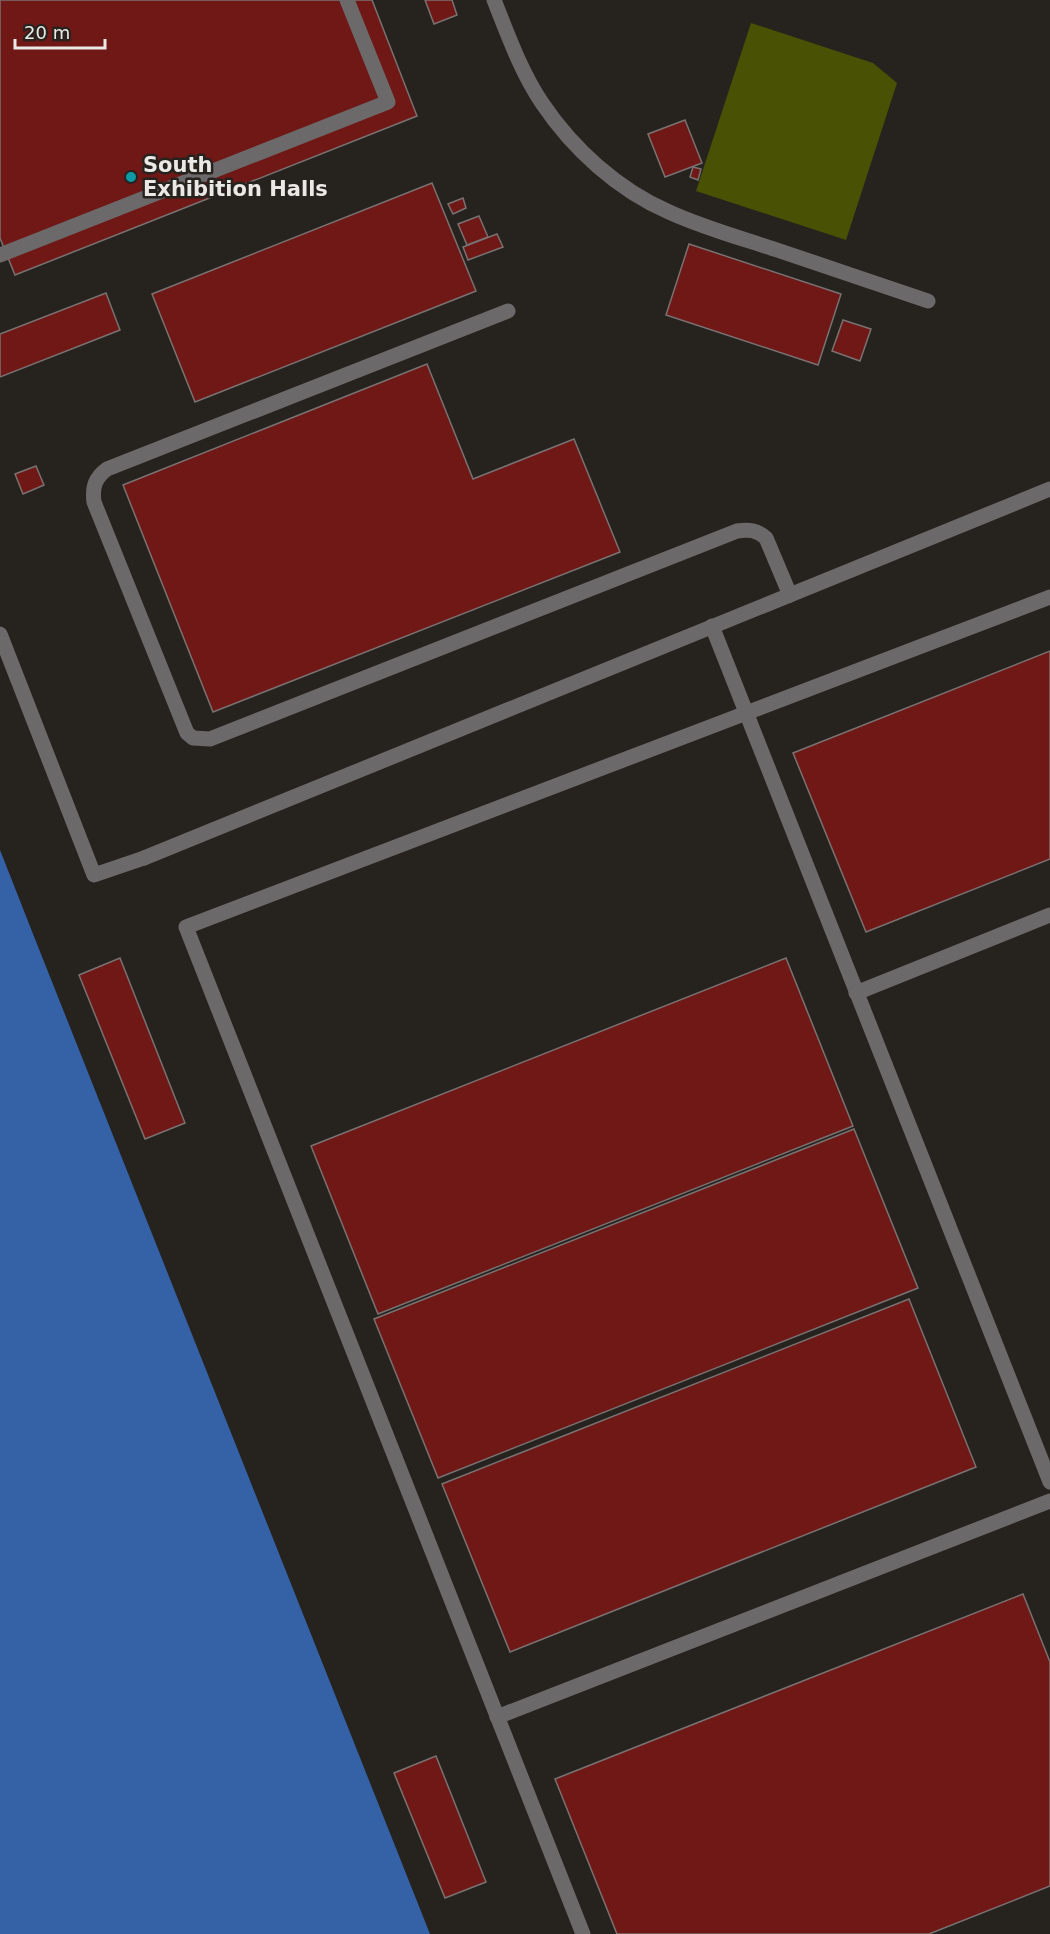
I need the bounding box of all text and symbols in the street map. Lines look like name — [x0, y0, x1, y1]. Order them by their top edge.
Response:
scale bar — [15, 12, 105, 50]
text: 20 m — [24, 22, 70, 43]
place label: South Exhibition Halls — [143, 153, 328, 201]
marker: South Exhibition Halls — [124, 170, 138, 184]

